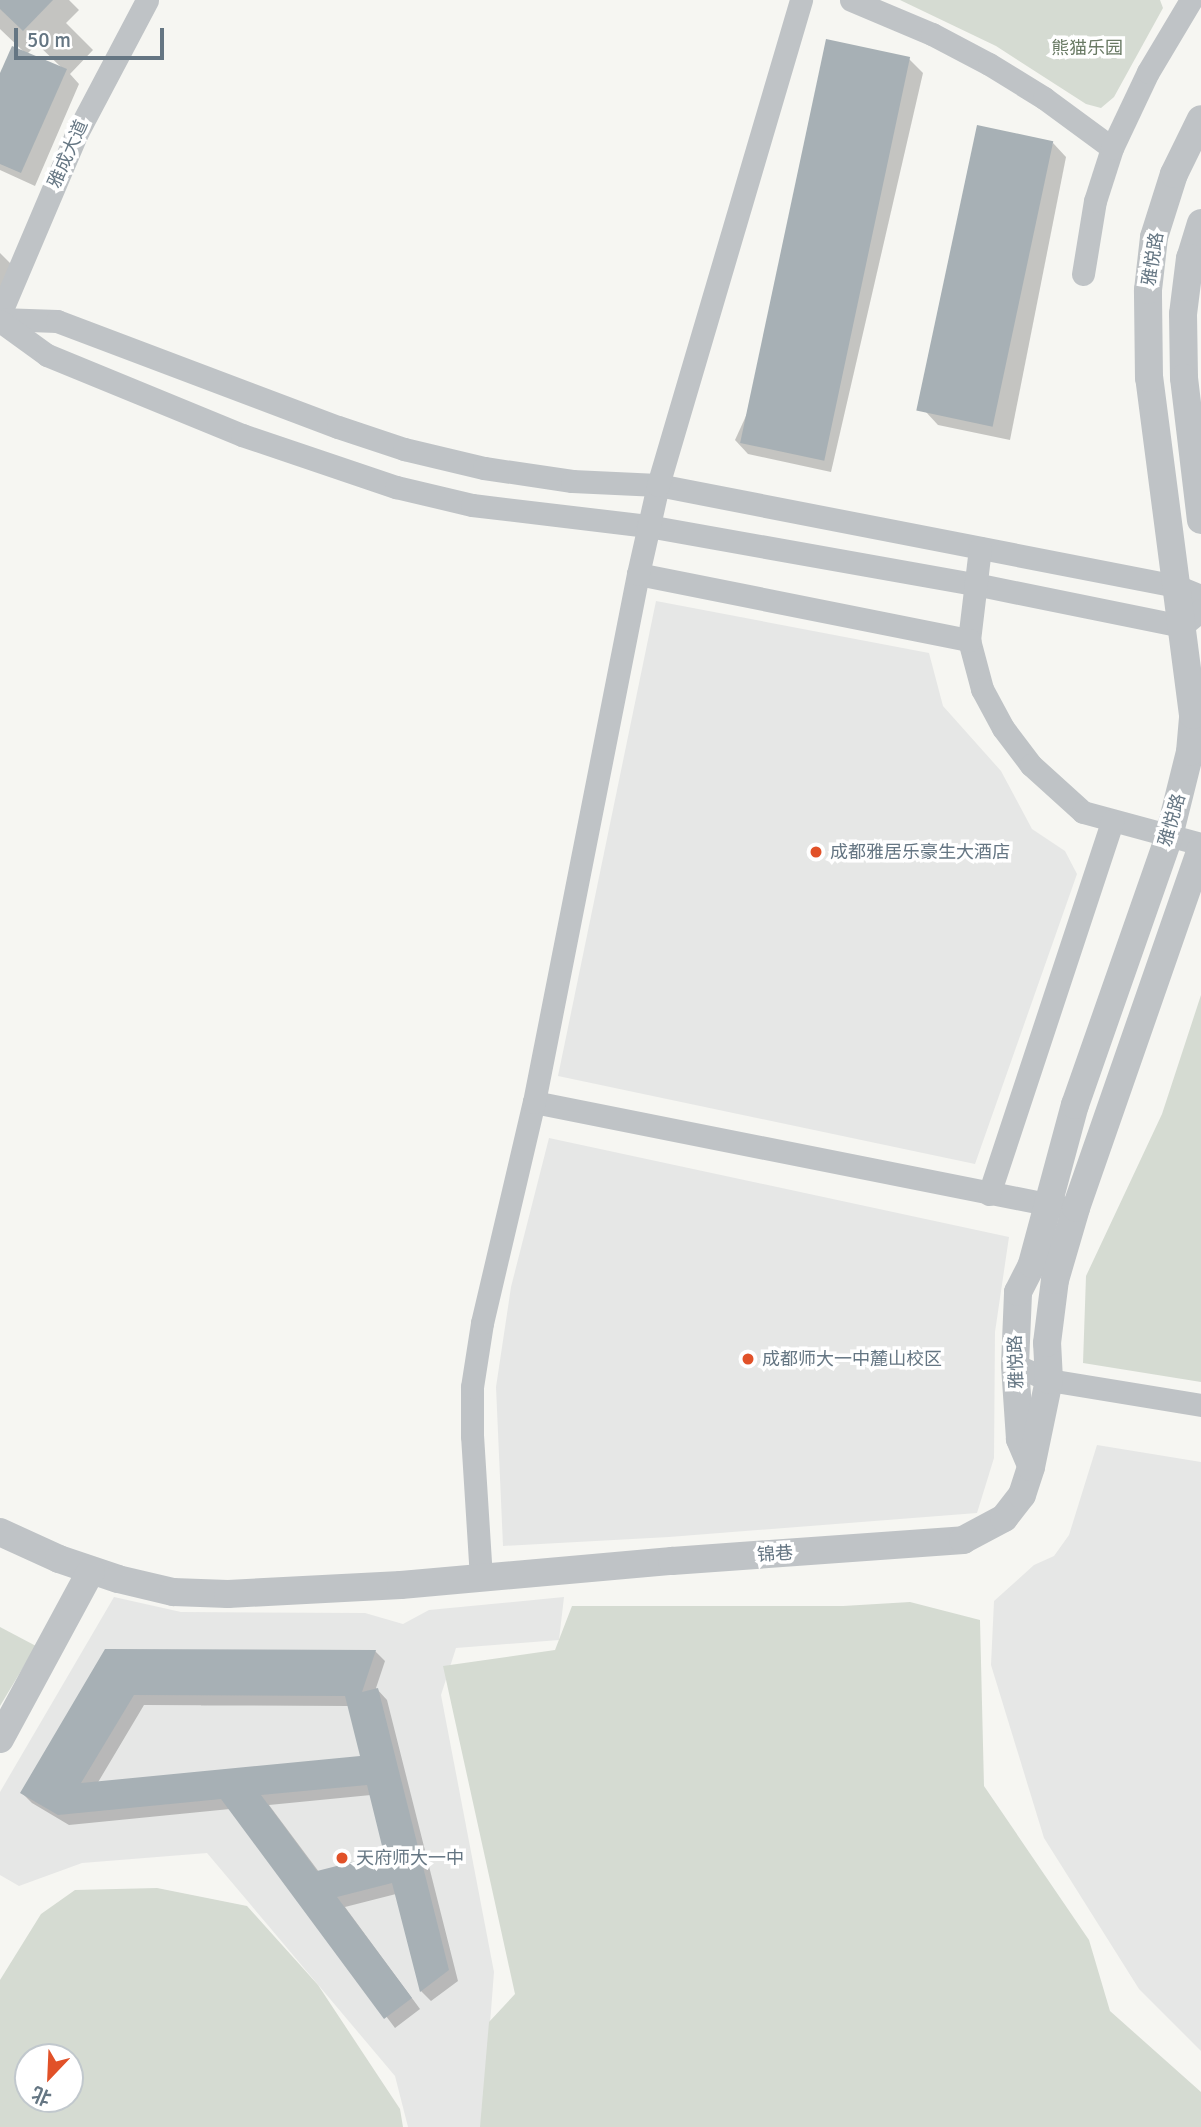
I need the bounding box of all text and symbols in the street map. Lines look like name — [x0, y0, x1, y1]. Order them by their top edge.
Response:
scale bar — [18, 14, 168, 58]
text: 50 m — [27, 27, 71, 53]
park label: 熊猫乐园 — [1051, 37, 1123, 59]
street label: 雅成大道 — [43, 117, 93, 191]
street label: 雅悦路 — [1138, 231, 1168, 287]
street label: 雅悦路 — [1154, 791, 1190, 849]
place label: 成都雅居乐豪生大酒店 — [830, 841, 1010, 863]
marker: 成都雅居乐豪生大酒店 — [808, 844, 824, 860]
street label: 雅悦路 — [1004, 1335, 1028, 1389]
place label: 成都师大一中麓山校区 — [762, 1348, 942, 1370]
marker: 成都师大一中麓山校区 — [740, 1351, 756, 1367]
street label: 锦巷 — [756, 1542, 794, 1566]
place label: 天府师大一中 — [356, 1847, 464, 1869]
marker: 天府师大一中 — [334, 1850, 350, 1866]
north arrow — [14, 2043, 84, 2113]
text: 北 — [28, 2081, 55, 2110]

